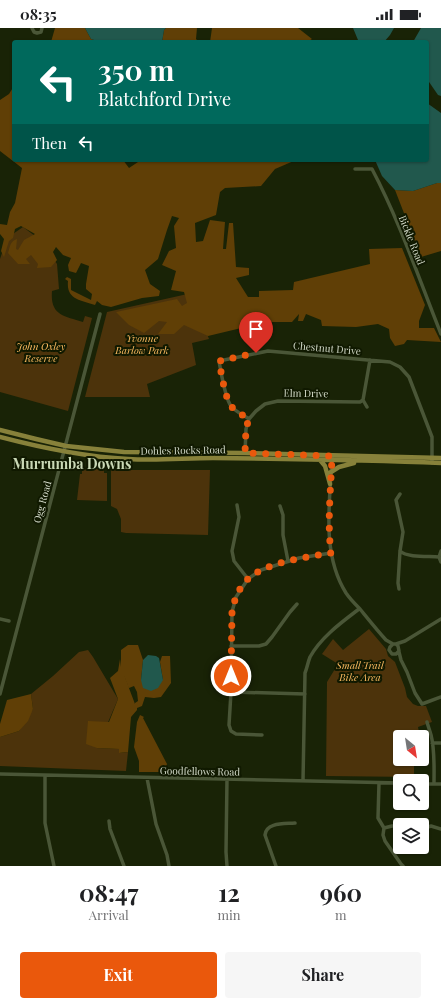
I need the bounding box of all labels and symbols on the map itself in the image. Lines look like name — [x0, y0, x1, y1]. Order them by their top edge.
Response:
street label: Bickle Road — [396, 213, 428, 267]
pin — [239, 312, 273, 353]
park label: Yvonne Barlow Park — [114, 331, 169, 357]
street label: Chestnut Drive — [293, 338, 361, 358]
park label: John Oxley Reserve — [17, 339, 66, 365]
street label: Elm Drive — [283, 386, 329, 400]
street label: Dohles Rocks Road — [140, 442, 226, 458]
district label: Murrumba Downs — [13, 454, 131, 473]
street label: Ogg Road — [30, 479, 54, 525]
position arrow — [210, 655, 252, 697]
park label: Small Trail Bike Area — [335, 658, 385, 684]
north arrow — [393, 730, 429, 766]
street label: Goodfellows Road — [160, 763, 240, 779]

